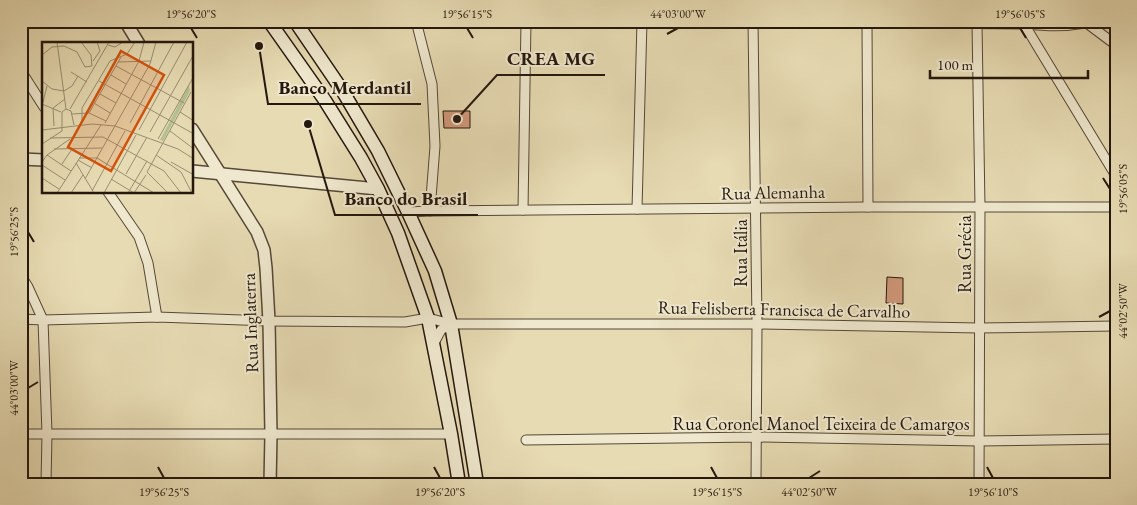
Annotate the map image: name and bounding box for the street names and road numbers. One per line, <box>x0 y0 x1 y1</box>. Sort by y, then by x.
street label: Rua Alemanha <box>721 180 826 204</box>
street label: Rua Grécia <box>953 214 976 293</box>
street label: Rua Itália <box>729 218 752 287</box>
street label: Rua Inglaterra <box>237 272 263 373</box>
street label: Rua Felisberta Francisca de Carvalho <box>658 295 910 323</box>
street label: Rua Coronel Manoel Teixeira de Camargos <box>672 412 970 435</box>

